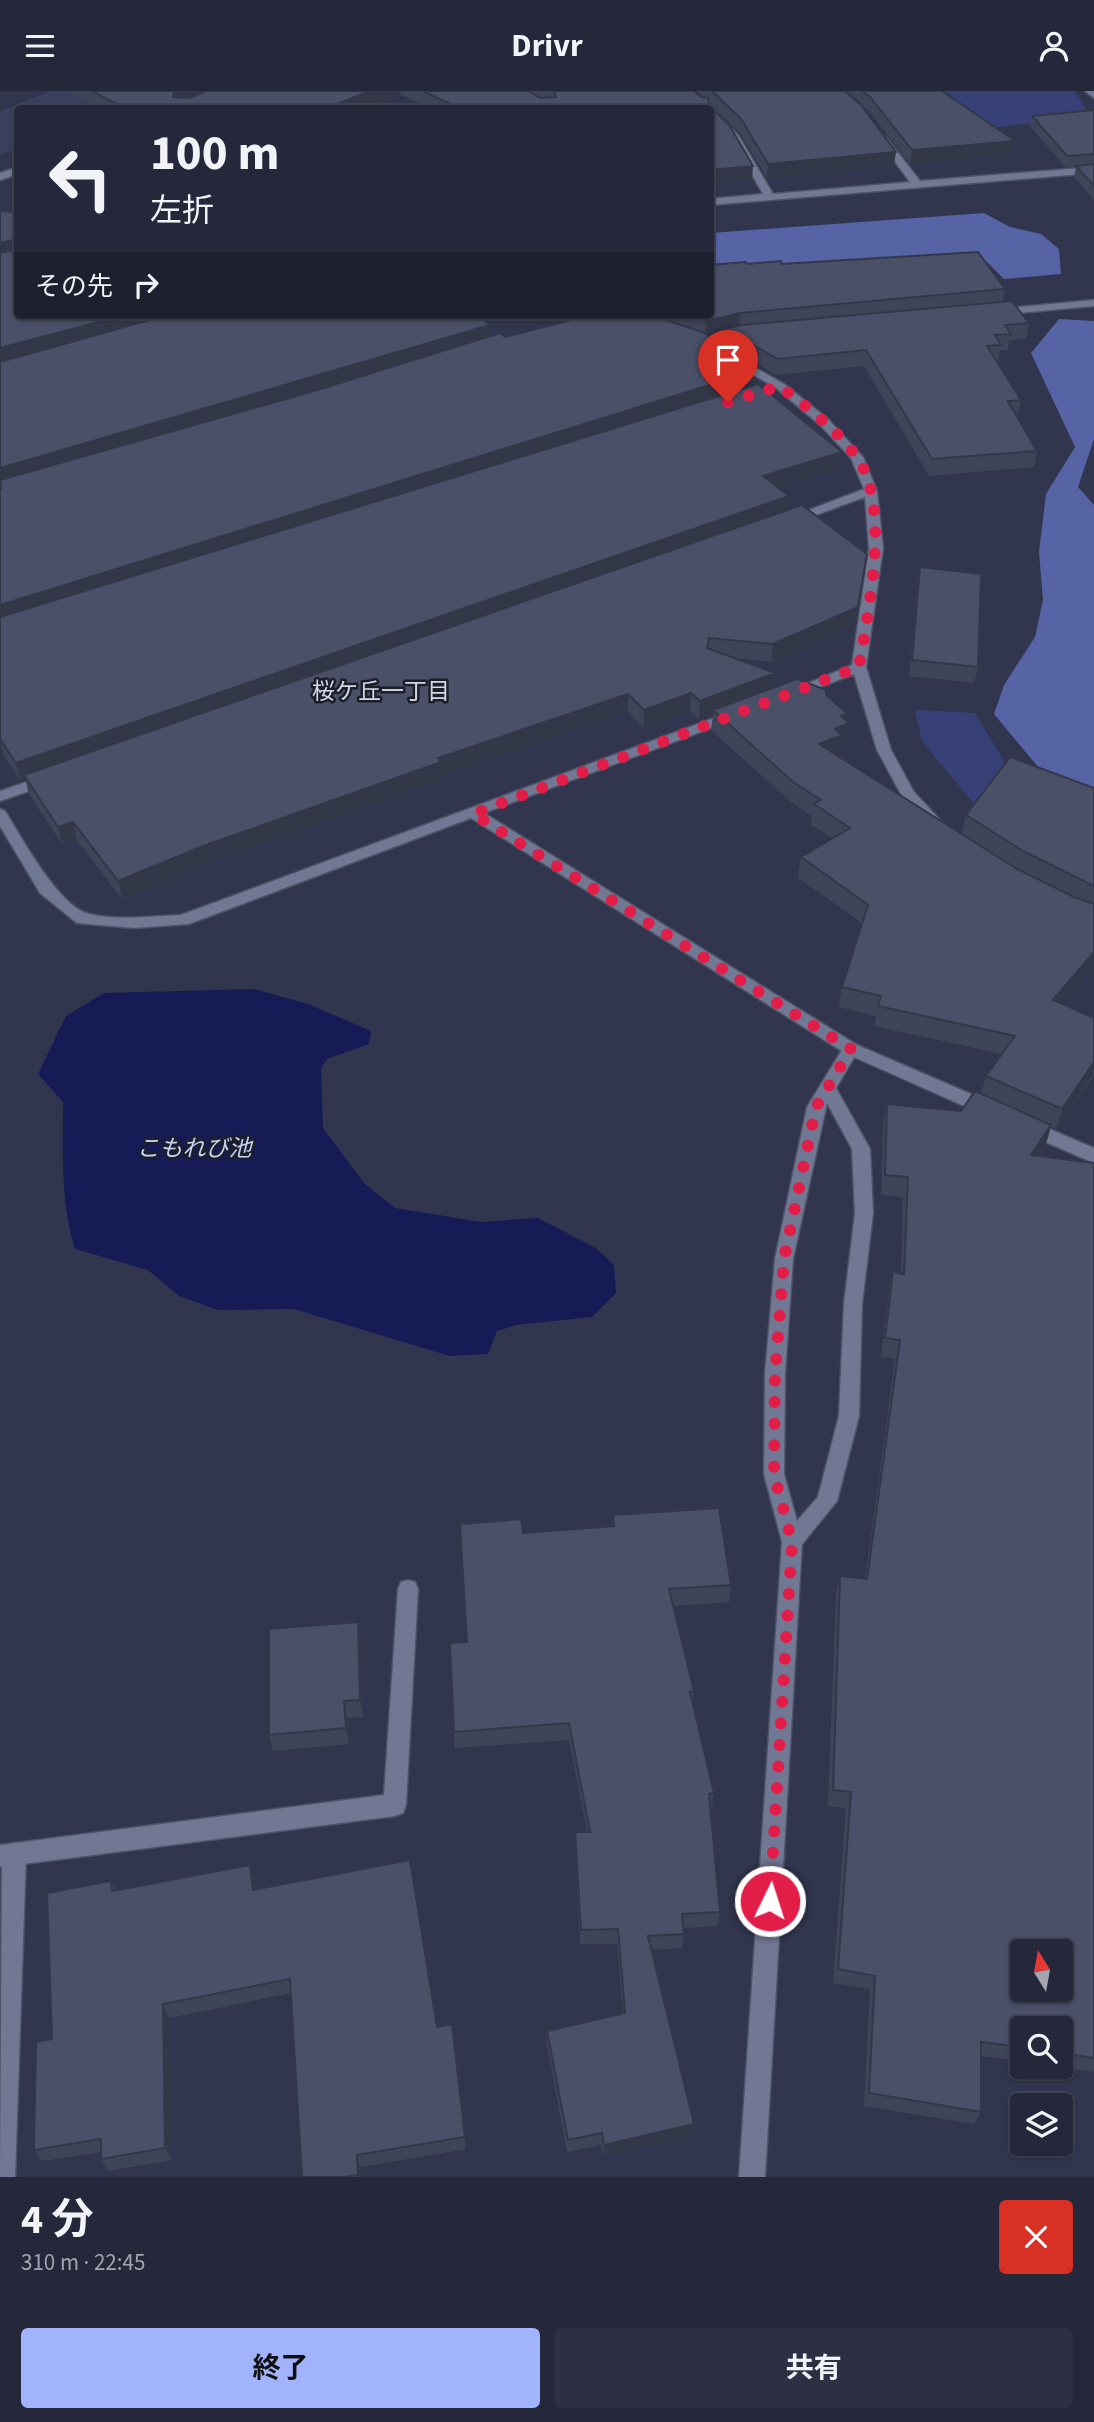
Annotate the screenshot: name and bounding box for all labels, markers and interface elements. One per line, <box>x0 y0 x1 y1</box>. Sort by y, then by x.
text: Drivr <box>511 23 583 69</box>
icon: menu <box>21 27 59 65</box>
icon: person <box>1035 27 1073 65</box>
text: 100 m <box>150 119 279 189</box>
icon: left <box>35 133 126 224</box>
text: 左折 <box>150 188 214 234</box>
icon: right <box>127 266 165 304</box>
text: その先 <box>35 268 113 305</box>
pin <box>698 330 758 402</box>
icon: arrive <box>709 341 747 379</box>
district label: 桜ケ丘一丁目 <box>312 675 450 708</box>
water label: こもれび池 <box>137 1132 254 1165</box>
position arrow <box>733 1864 807 1938</box>
north arrow <box>1010 1939 1073 2002</box>
map controls <box>1010 1939 1073 2156</box>
button: search <box>1010 2016 1073 2079</box>
button: layers <box>1010 2093 1073 2156</box>
text: 4 分 <box>21 2190 94 2250</box>
button: close <box>999 2200 1073 2274</box>
text: 310 m · 22:45 <box>21 2246 145 2279</box>
button: 終了 <box>21 2328 540 2408</box>
button: 共有 <box>554 2328 1073 2408</box>

